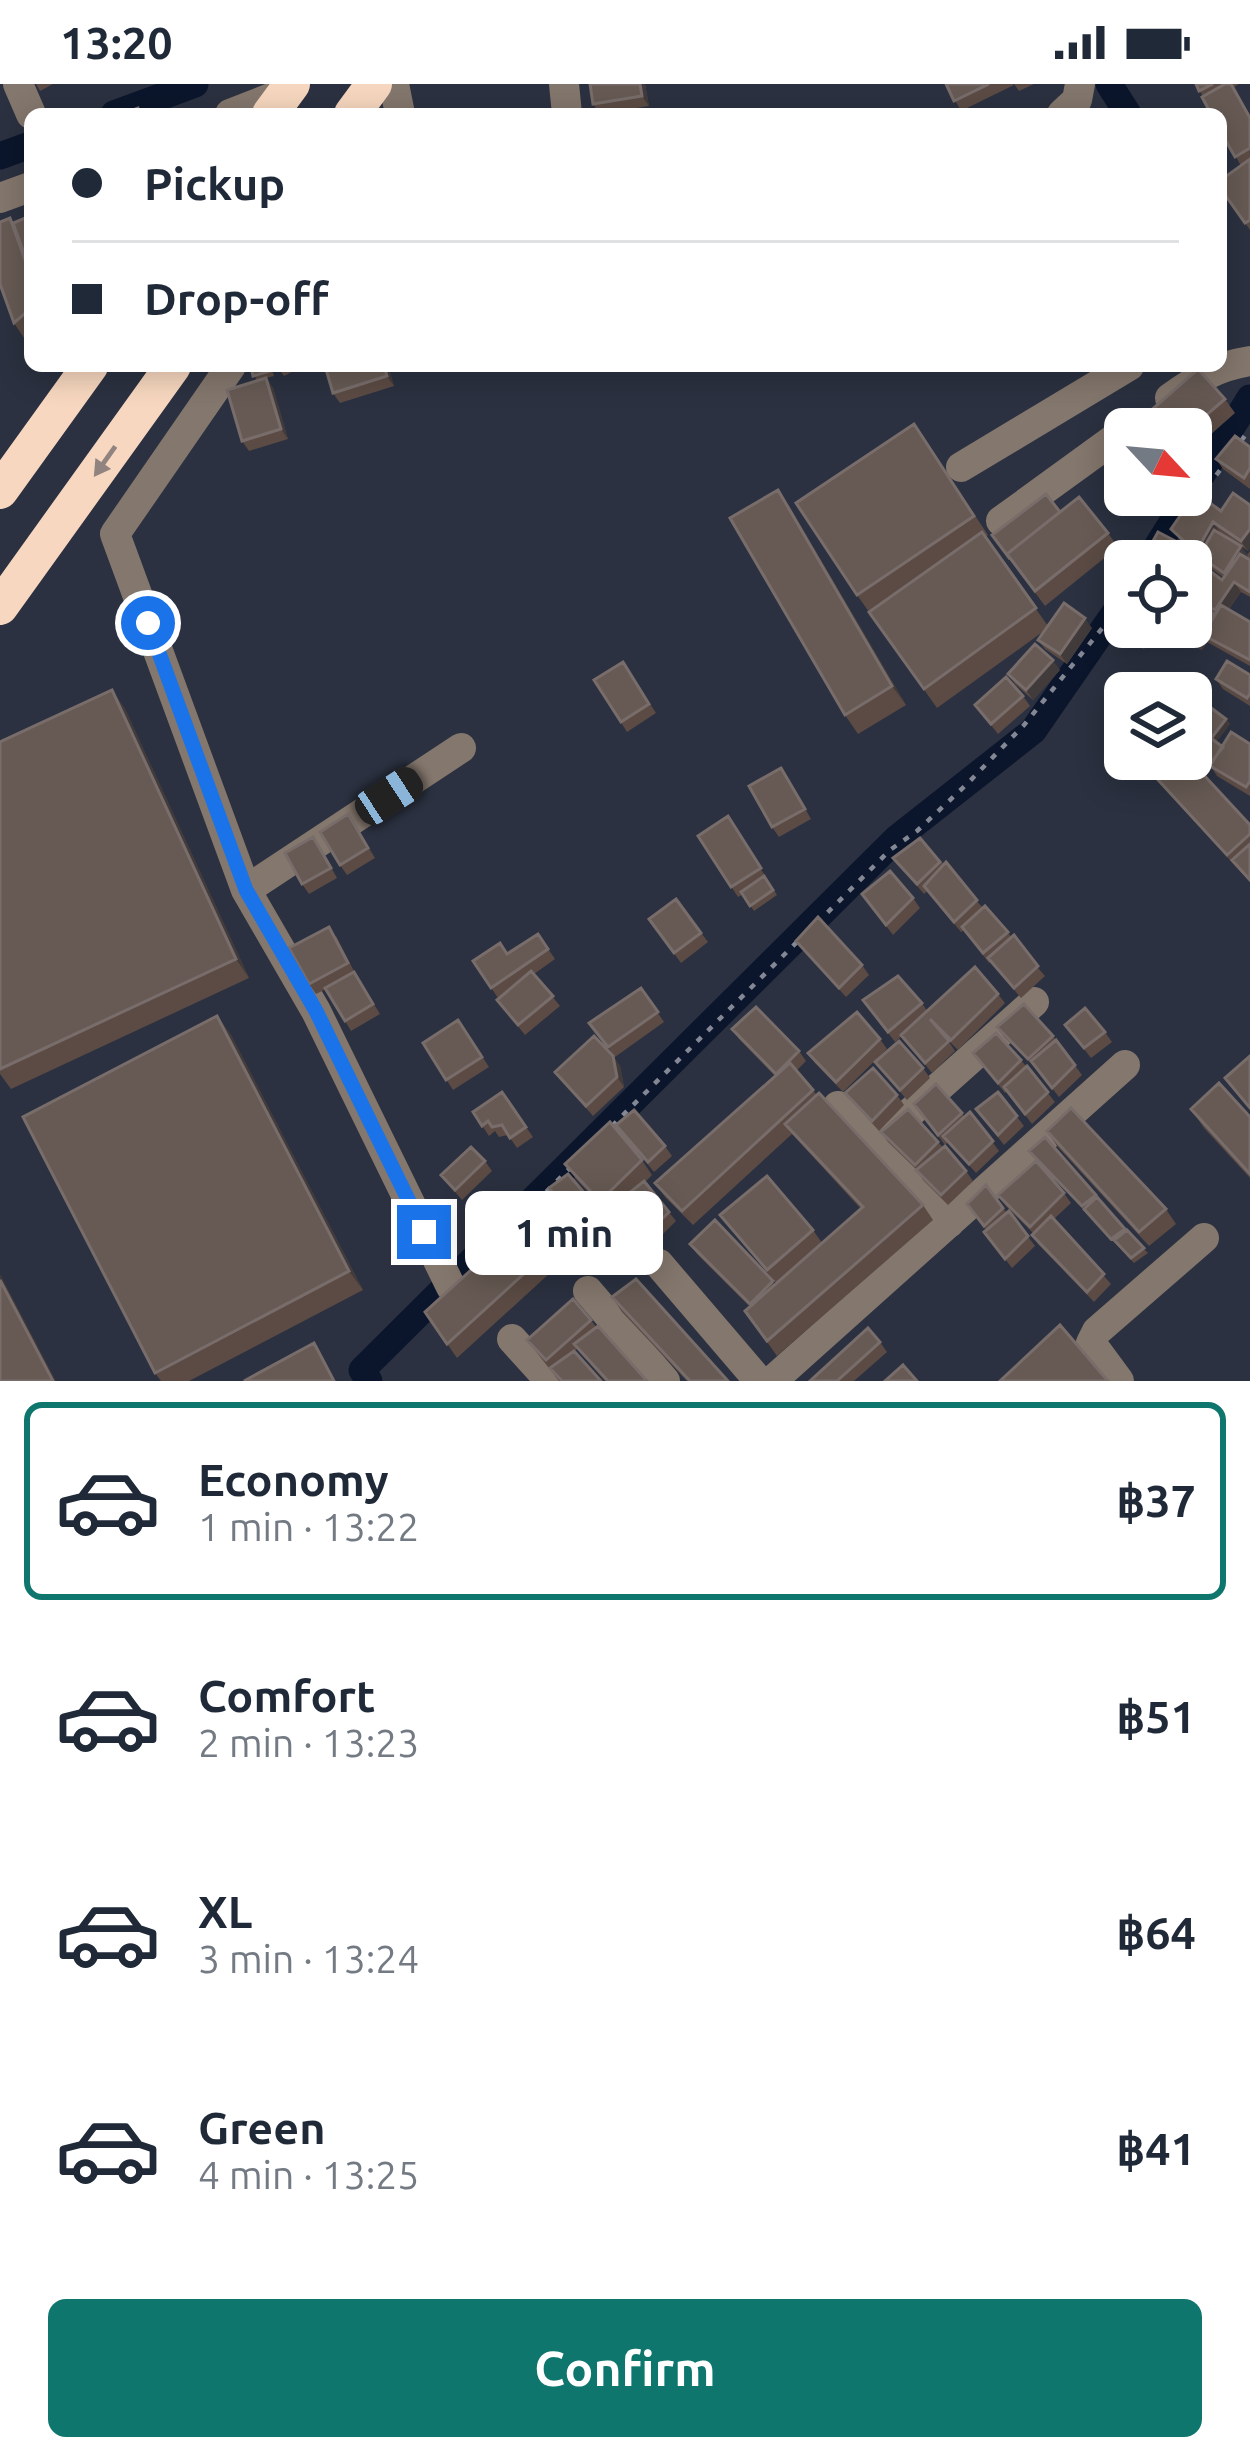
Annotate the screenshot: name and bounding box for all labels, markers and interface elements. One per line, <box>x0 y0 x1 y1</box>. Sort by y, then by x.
text: 13:20 <box>60 17 173 68</box>
text: Pickup <box>144 158 285 209</box>
text: Drop-off <box>144 273 329 324</box>
north arrow <box>1104 408 1212 516</box>
map controls <box>1104 408 1212 780</box>
one-way arrow <box>94 445 117 477</box>
button: locate <box>1104 540 1212 648</box>
route start <box>121 596 175 650</box>
button: layers <box>1104 672 1212 780</box>
car <box>349 761 429 831</box>
callout: 1 min <box>466 1190 664 1274</box>
route end <box>397 1205 451 1259</box>
text: 1 min <box>515 1211 613 1254</box>
icon: car <box>54 1447 162 1555</box>
text: Economy <box>198 1454 389 1505</box>
text: ฿37 <box>1117 1475 1196 1526</box>
text: 1 min · 13:22 <box>198 1505 419 1548</box>
icon: car <box>54 1663 162 1771</box>
text: Comfort <box>198 1670 375 1721</box>
text: ฿51 <box>1117 1691 1196 1742</box>
text: 2 min · 13:23 <box>198 1721 419 1764</box>
icon: car <box>54 1879 162 1987</box>
text: XL <box>198 1886 252 1937</box>
text: ฿64 <box>1117 1907 1196 1958</box>
text: 3 min · 13:24 <box>198 1937 419 1980</box>
icon: car <box>54 2095 162 2203</box>
text: Green <box>198 2102 325 2153</box>
text: ฿41 <box>1117 2123 1196 2174</box>
text: 4 min · 13:25 <box>198 2153 419 2196</box>
button: Confirm <box>48 2299 1202 2437</box>

